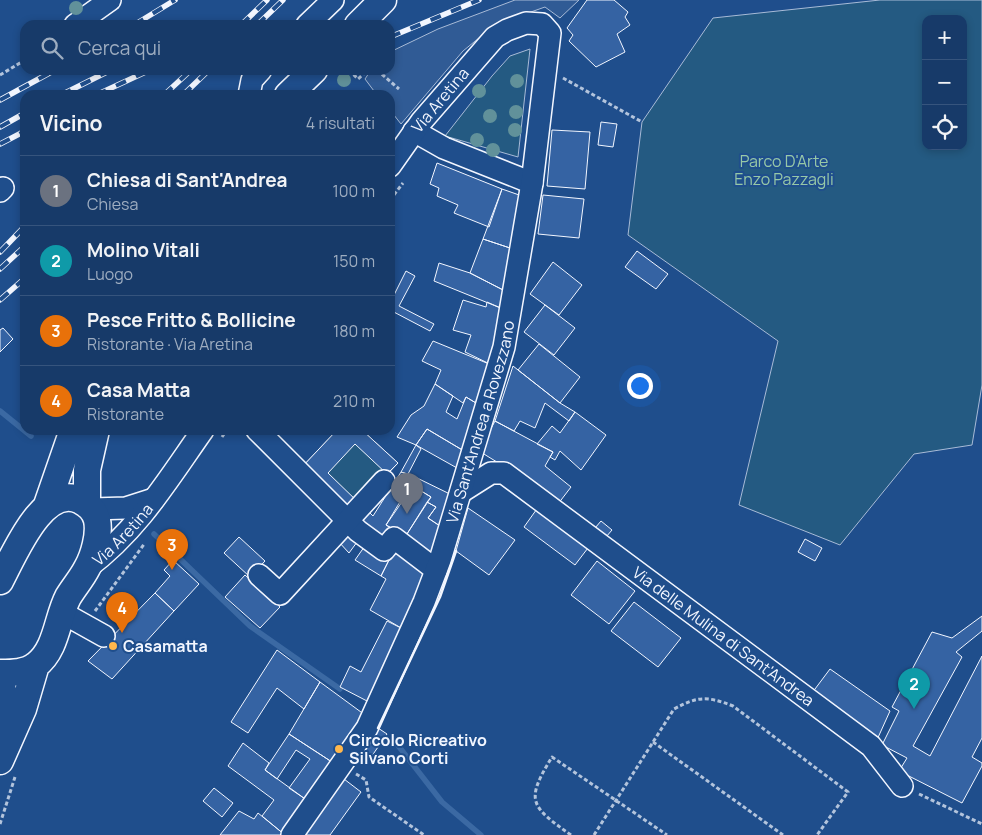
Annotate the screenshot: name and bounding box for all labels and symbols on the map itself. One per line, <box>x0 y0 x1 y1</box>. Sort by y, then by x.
street label: Via Aretina <box>406 63 474 137</box>
park label: Parco D'Arte Enzo Pazzagli <box>734 150 834 190</box>
street label: Via Sant'Andrea a Rovezzano <box>441 319 519 526</box>
your location <box>627 373 653 399</box>
pin: 1 <box>391 473 423 514</box>
street label: Via Aretina <box>88 499 158 571</box>
pin: 3 <box>156 529 188 570</box>
street label: Via delle Mulina di Sant'Andrea <box>628 561 819 711</box>
pin: 4 <box>106 592 138 633</box>
place label: Casamatta <box>123 635 208 657</box>
marker: Casamatta <box>107 640 119 652</box>
pin: 2 <box>898 668 930 709</box>
place label: Circolo Ricreativo Silvano Corti <box>349 729 487 769</box>
marker: Circolo Ricreativo Silvano Corti <box>333 743 345 755</box>

